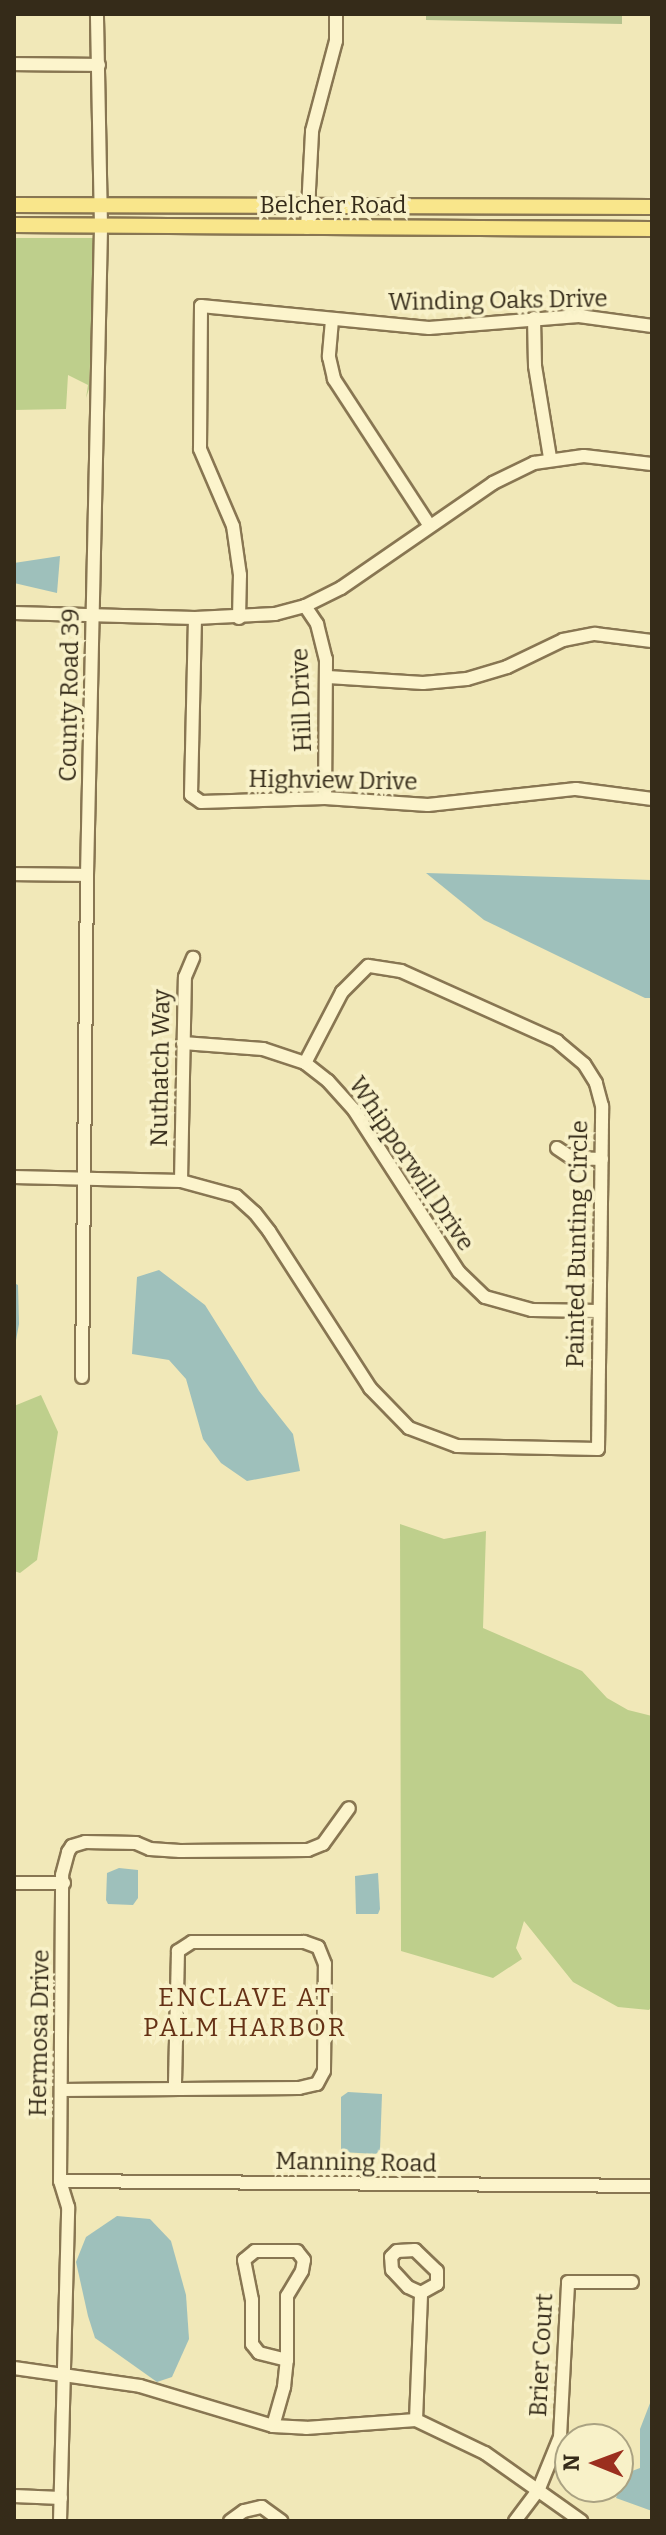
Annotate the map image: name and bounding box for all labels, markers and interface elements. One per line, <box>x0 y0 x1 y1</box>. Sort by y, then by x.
street label: Belcher Road <box>260 192 406 220</box>
street label: Winding Oaks Drive <box>388 285 608 317</box>
street label: County Road 39 <box>54 608 86 782</box>
street label: Hill Drive <box>286 648 318 752</box>
street label: Highview Drive <box>248 765 418 797</box>
street label: Nuthatch Way <box>145 989 177 1147</box>
street label: Whipporwill Drive <box>342 1072 480 1256</box>
street label: Painted Bunting Circle <box>561 1120 595 1368</box>
street label: Hermosa Drive <box>24 1949 56 2117</box>
district label: ENCLAVE AT PALM HARBOR <box>143 1982 347 2044</box>
street label: Manning Road <box>275 2147 437 2179</box>
street label: Brier Court <box>524 2292 560 2418</box>
north arrow <box>554 2423 634 2503</box>
text: N <box>558 2454 585 2471</box>

